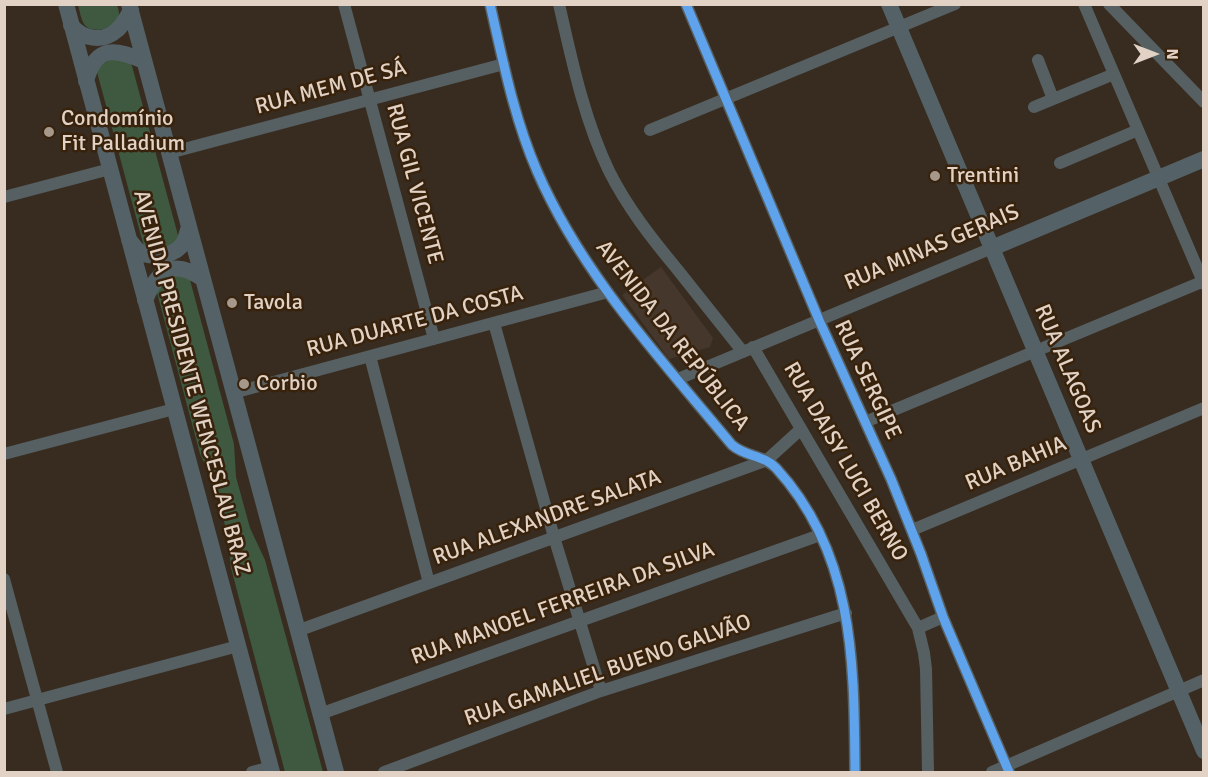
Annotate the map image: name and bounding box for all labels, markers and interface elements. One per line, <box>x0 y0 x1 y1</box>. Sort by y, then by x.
north arrow <box>1124 24 1184 84</box>
text: N <box>1162 48 1182 60</box>
street label: RUA MEM DE SÁ <box>252 55 410 121</box>
street label: RUA GIL VICENTE <box>380 101 448 267</box>
place label: Condomínio Fit Palladium <box>61 106 185 158</box>
marker: Condomínio Fit Palladium <box>42 125 56 139</box>
place label: Trentini <box>947 163 1019 189</box>
marker: Trentini <box>928 169 942 183</box>
street label: AVENIDA PRESIDENTE WENCESLAU BRAZ <box>127 187 255 579</box>
street label: RUA MINAS GERAIS <box>841 199 1023 297</box>
street label: AVENIDA DA REPÚBLICA <box>590 236 754 436</box>
street label: RUA DUARTE DA COSTA <box>304 280 526 364</box>
place label: Tavola <box>244 290 303 316</box>
marker: Tavola <box>225 296 239 310</box>
street label: RUA ALAGOAS <box>1028 301 1106 437</box>
street label: RUA SERGIPE <box>828 316 906 444</box>
street label: RUA DAISY LUCI BERNO <box>777 358 913 566</box>
place label: Corbio <box>256 371 318 397</box>
marker: Corbio <box>237 377 251 391</box>
street label: RUA BAHIA <box>962 431 1070 497</box>
street label: RUA ALEXANDRE SALATA <box>429 464 665 572</box>
street label: RUA MANOEL FERREIRA DA SILVA <box>408 537 718 671</box>
street label: RUA GAMALIEL BUENO GALVÃO <box>461 609 755 733</box>

